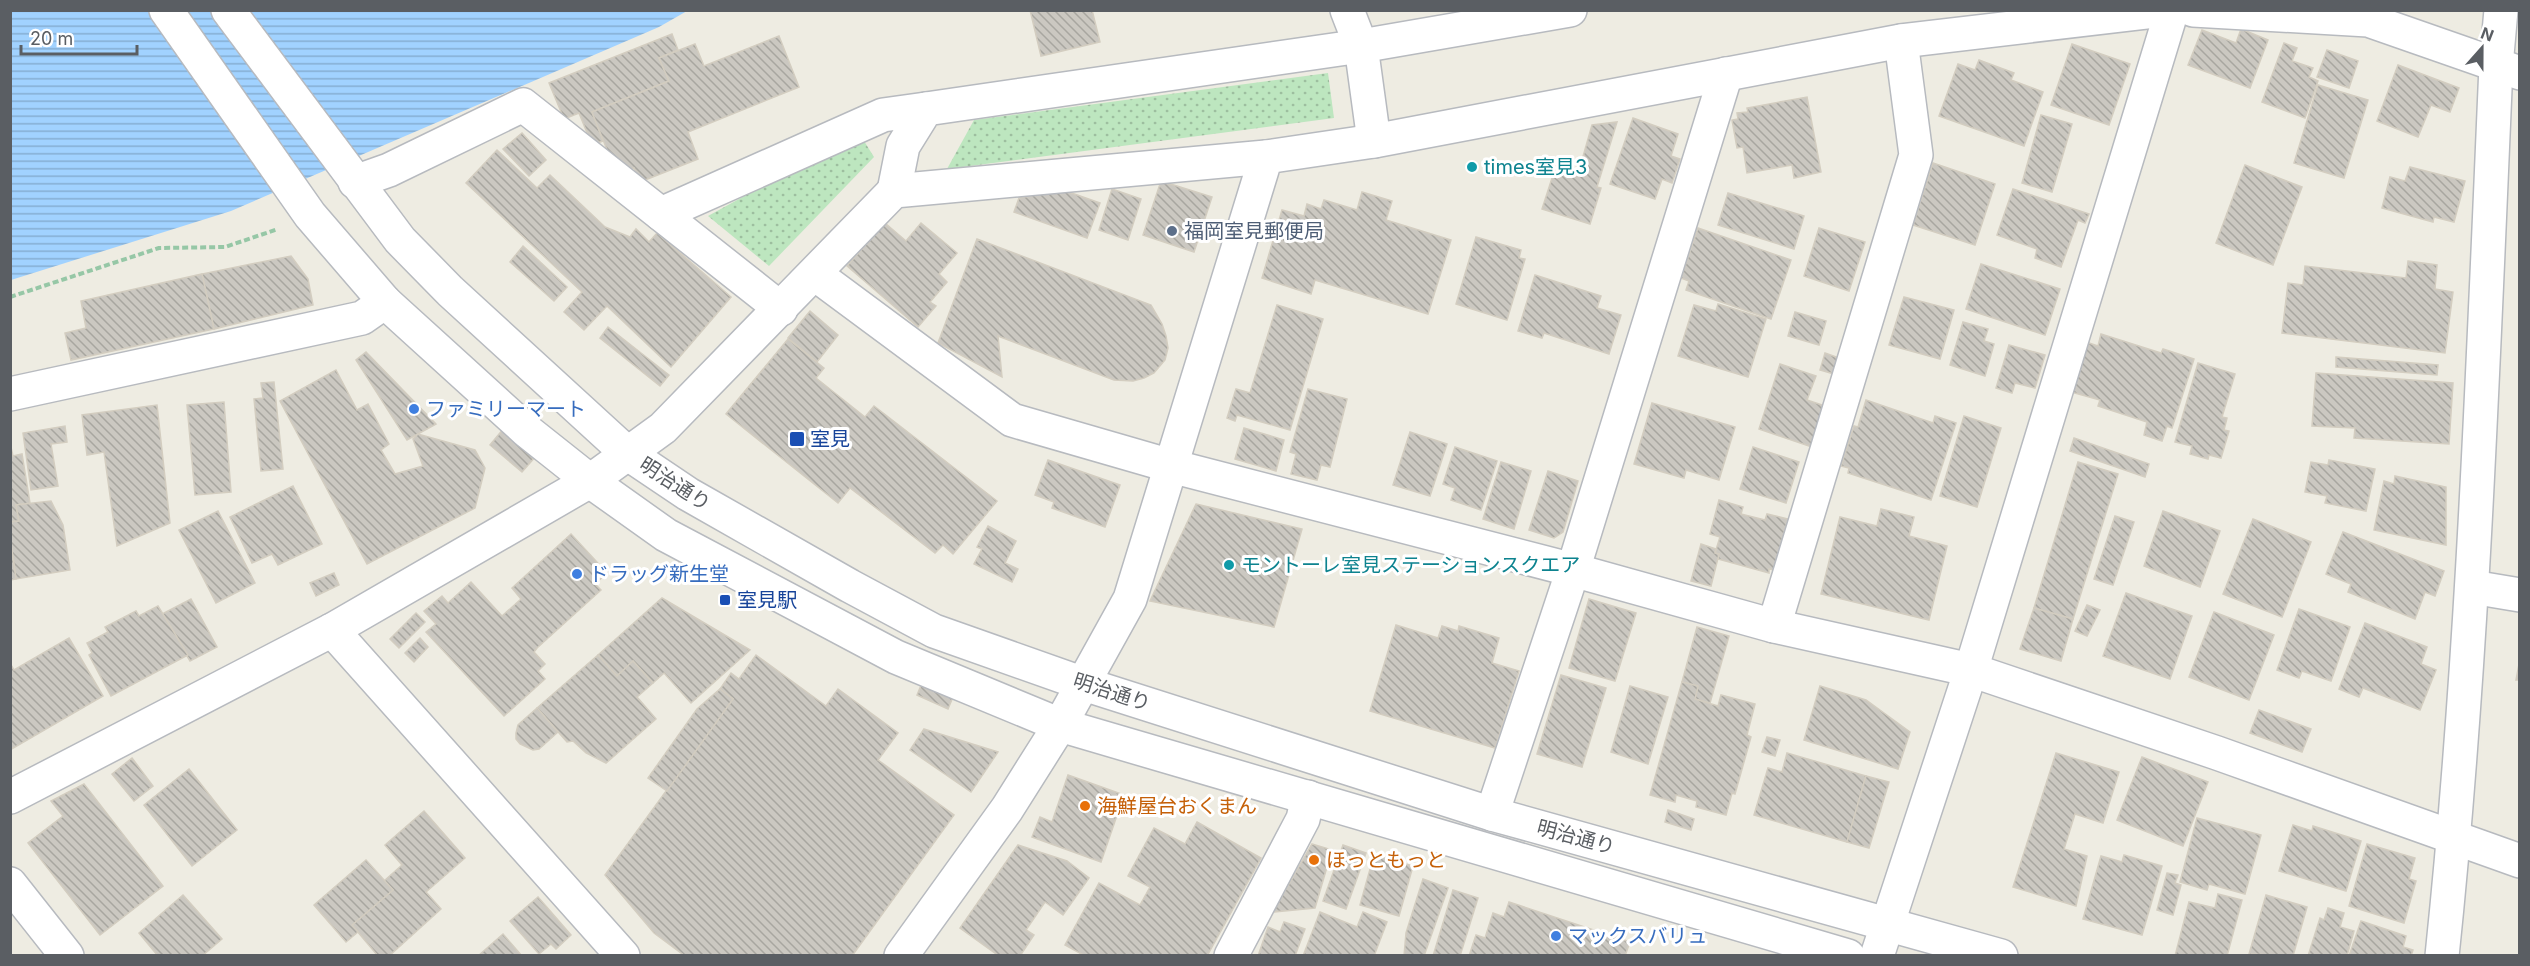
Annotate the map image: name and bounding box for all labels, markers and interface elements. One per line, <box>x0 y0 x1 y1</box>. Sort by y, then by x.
scale bar <box>21 18 136 56</box>
north arrow <box>2452 18 2512 78</box>
text: N <box>2478 22 2497 46</box>
text: 20 m <box>30 28 73 49</box>
place label: times室見3 <box>1484 155 1587 179</box>
marker: times室見3 <box>1465 160 1479 174</box>
place label: 福岡室見郵便局 <box>1184 219 1324 243</box>
marker: 福岡室見郵便局 <box>1165 224 1179 238</box>
place label: ファミリーマート <box>426 397 586 421</box>
marker: ファミリーマート <box>407 402 421 416</box>
place label: 室見 <box>810 427 850 451</box>
marker: 室見 <box>788 430 806 448</box>
street label: 明治通り <box>635 452 715 516</box>
place label: モントーレ室見ステーションスクエア <box>1241 553 1580 577</box>
marker: モントーレ室見ステーションスクエア <box>1222 558 1236 572</box>
place label: ドラッグ新生堂 <box>589 562 729 586</box>
marker: ドラッグ新生堂 <box>570 567 584 581</box>
place label: 室見駅 <box>737 588 797 612</box>
marker: 室見駅 <box>718 593 732 607</box>
street label: 明治通り <box>1070 668 1154 716</box>
place label: 海鮮屋台おくまん <box>1097 794 1257 818</box>
marker: 海鮮屋台おくまん <box>1078 799 1092 813</box>
street label: 明治通り <box>1534 815 1618 859</box>
place label: ほっともっと <box>1326 848 1446 872</box>
marker: ほっともっと <box>1307 853 1321 867</box>
place label: マックスバリュ <box>1568 924 1707 948</box>
marker: マックスバリュ <box>1549 929 1563 943</box>

